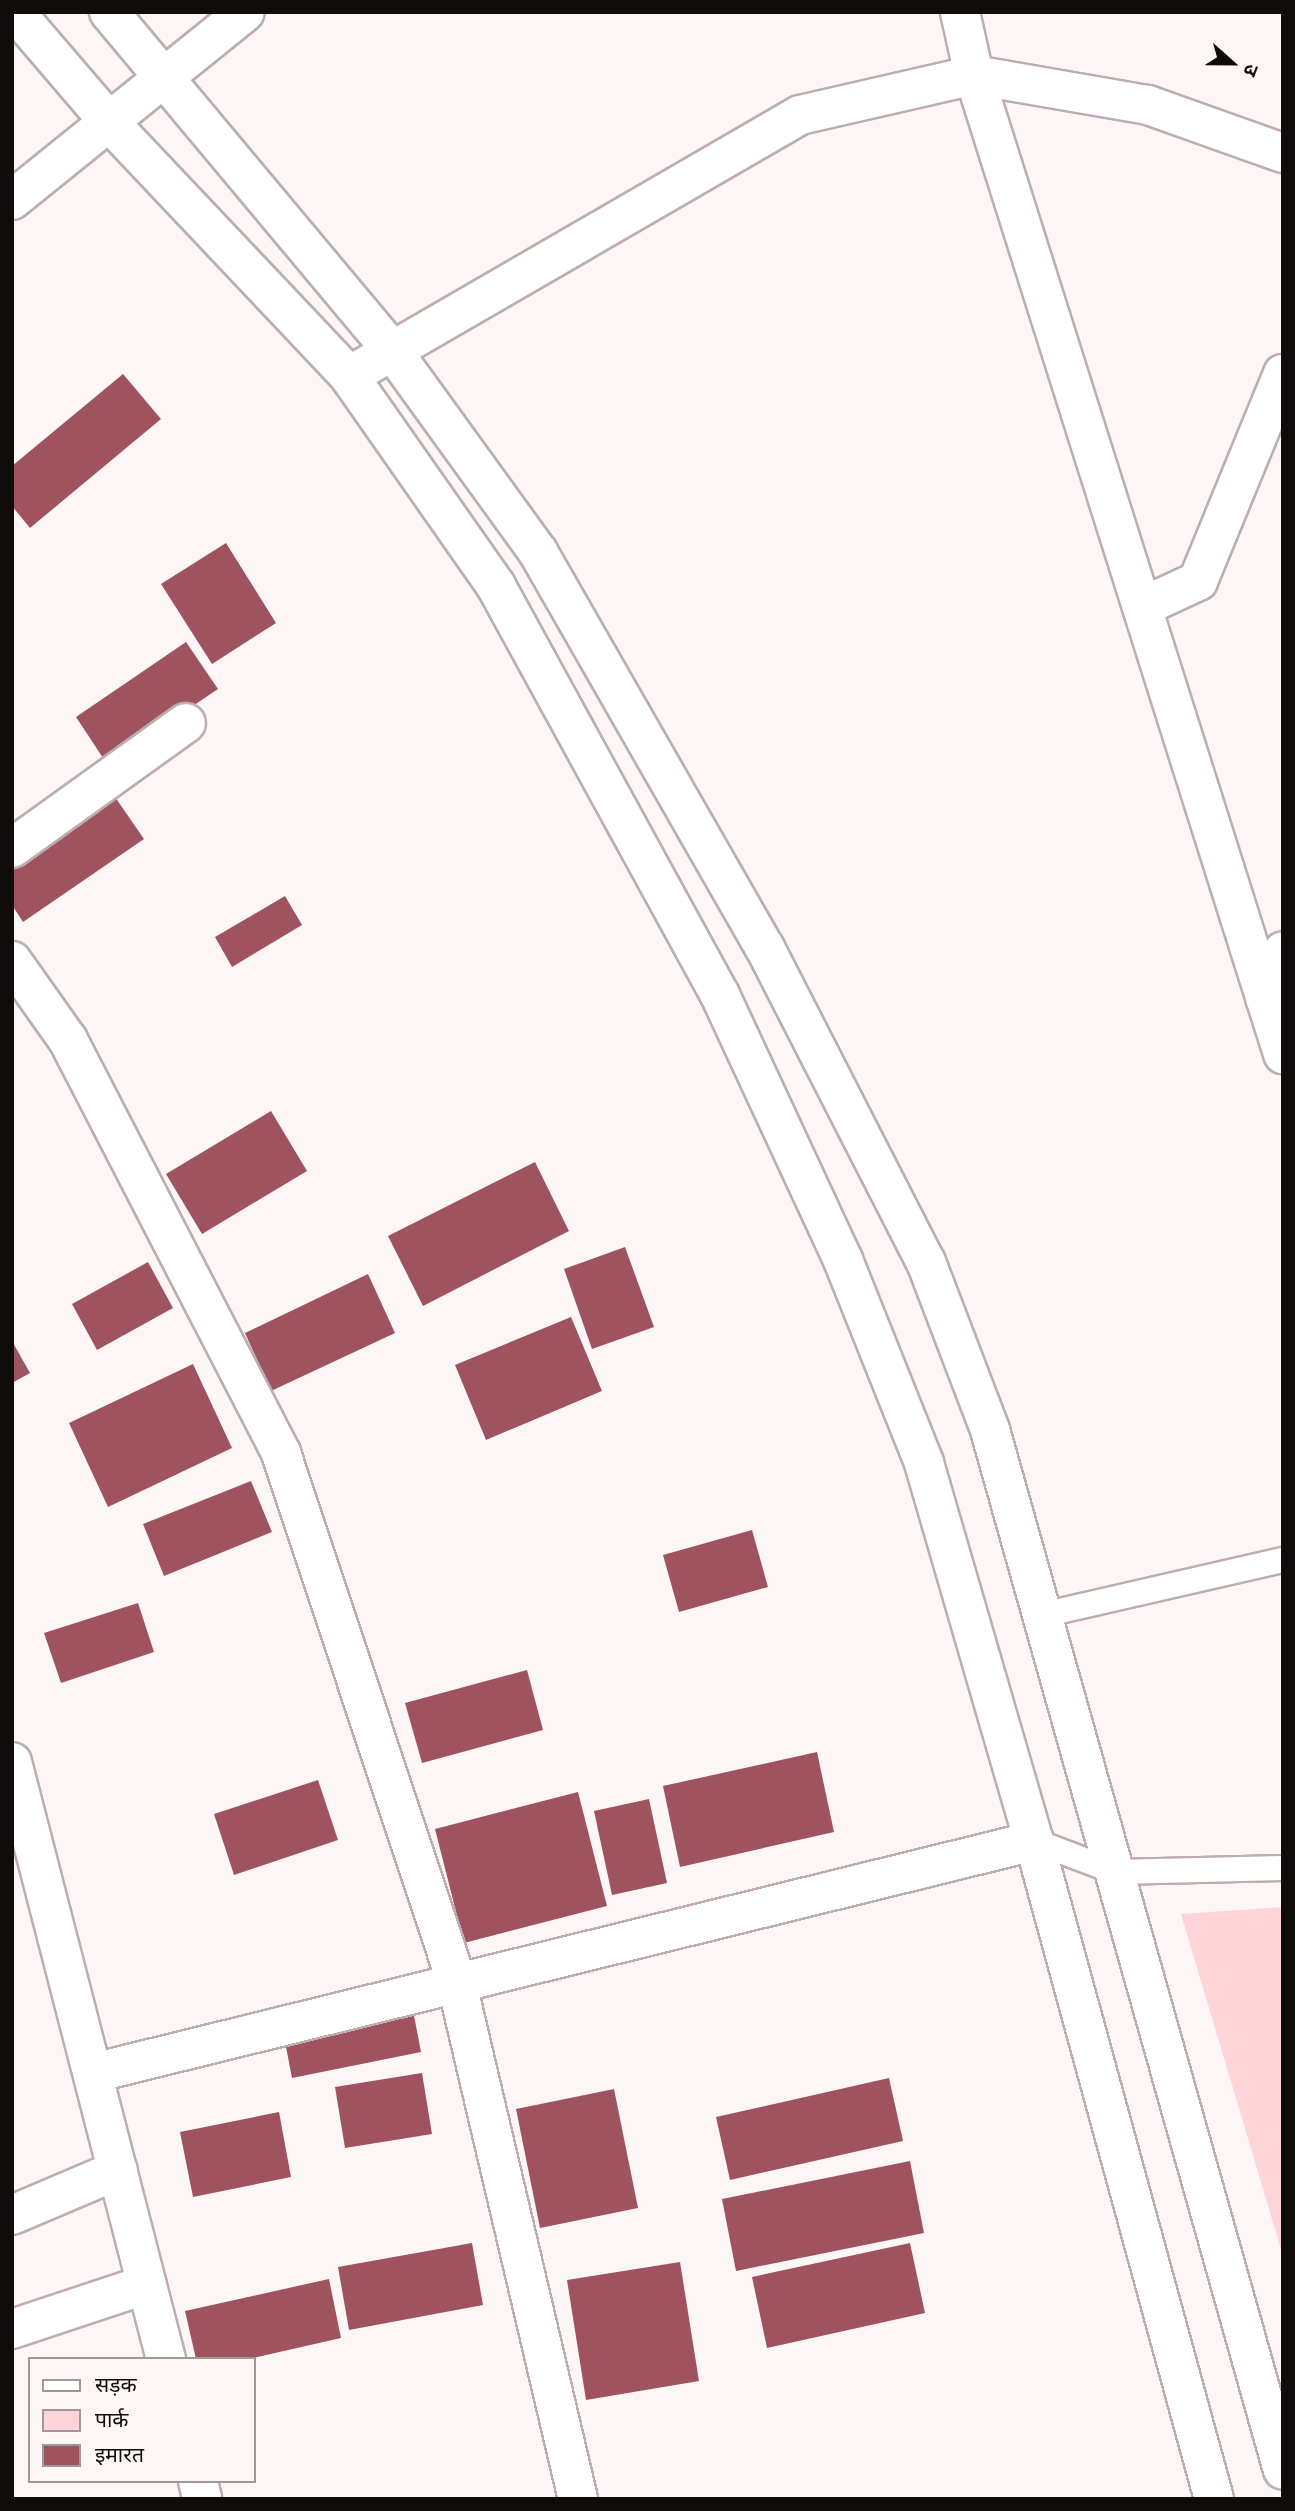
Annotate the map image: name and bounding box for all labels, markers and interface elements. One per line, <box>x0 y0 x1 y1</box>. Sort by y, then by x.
north arrow <box>1197 28 1267 98</box>
text: उ <box>1239 61 1265 80</box>
legend <box>28 2357 256 2483</box>
text: सड़क <box>95 2371 137 2396</box>
text: पार्क <box>95 2406 129 2431</box>
text: इमारत <box>95 2441 144 2466</box>

